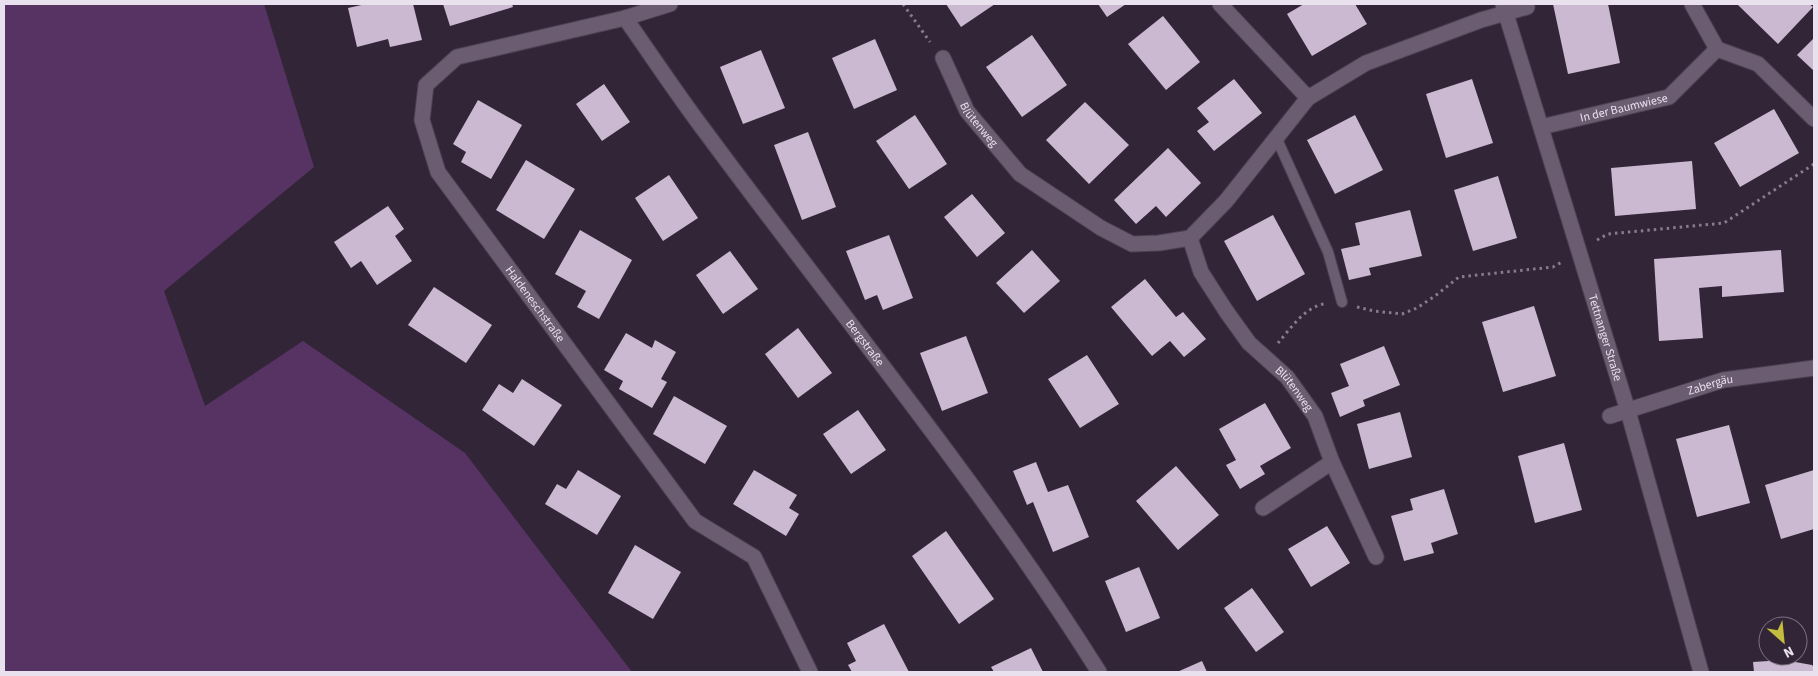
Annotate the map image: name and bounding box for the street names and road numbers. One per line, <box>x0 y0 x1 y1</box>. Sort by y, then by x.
street label: In der Baumwiese <box>1578 90 1669 127</box>
street label: Blütenweg <box>955 100 1002 151</box>
street label: Haldeneschstraße <box>501 263 569 346</box>
street label: Tettnanger Straße <box>1584 292 1626 383</box>
street label: Bergstraße <box>841 316 888 370</box>
street label: Blütenweg <box>1271 362 1317 415</box>
street label: Zabergäu <box>1685 371 1734 400</box>

